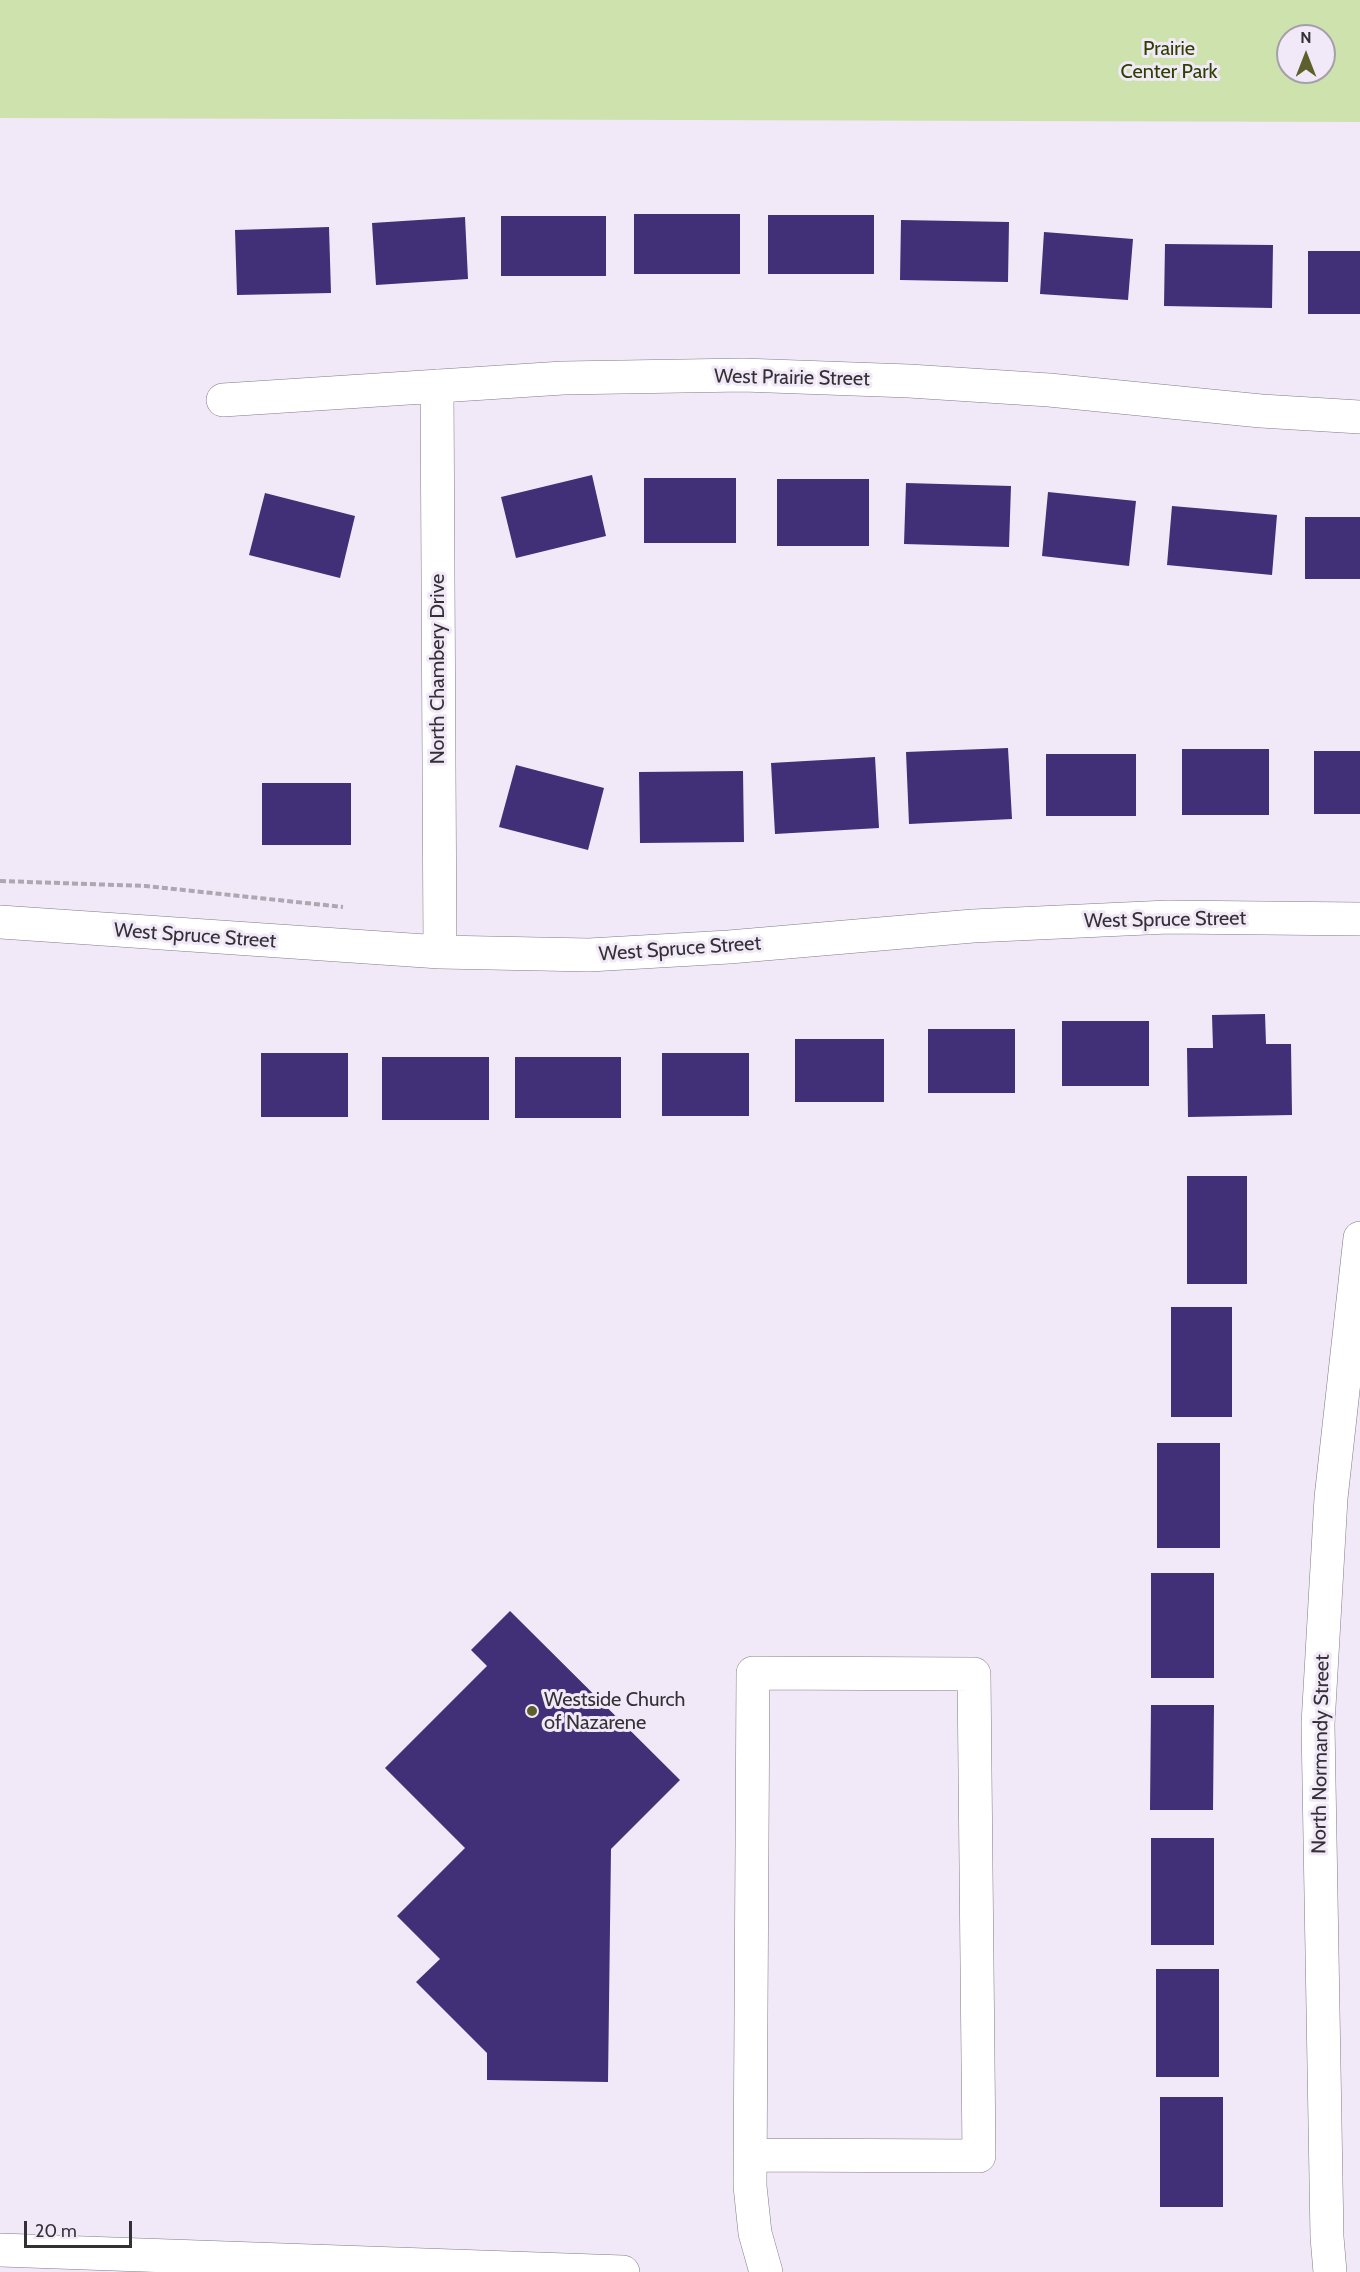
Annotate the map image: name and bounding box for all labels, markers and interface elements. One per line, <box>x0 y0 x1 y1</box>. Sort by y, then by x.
north arrow <box>1276 24 1336 84</box>
text: N <box>1300 28 1312 47</box>
park label: Prairie Center Park <box>1120 37 1218 84</box>
street label: West Prairie Street <box>714 365 870 391</box>
street label: North Chambery Drive <box>426 574 450 764</box>
street label: West Spruce Street <box>1084 907 1246 933</box>
street label: West Spruce Street <box>113 918 277 954</box>
street label: West Spruce Street <box>598 931 762 967</box>
street label: North Normandy Street <box>1307 1654 1335 1854</box>
place label: Westside Church of Nazarene <box>544 1688 685 1735</box>
marker: Westside Church of Nazarene <box>525 1704 539 1718</box>
scale bar <box>27 2209 135 2247</box>
text: 20 m <box>35 2220 77 2242</box>

